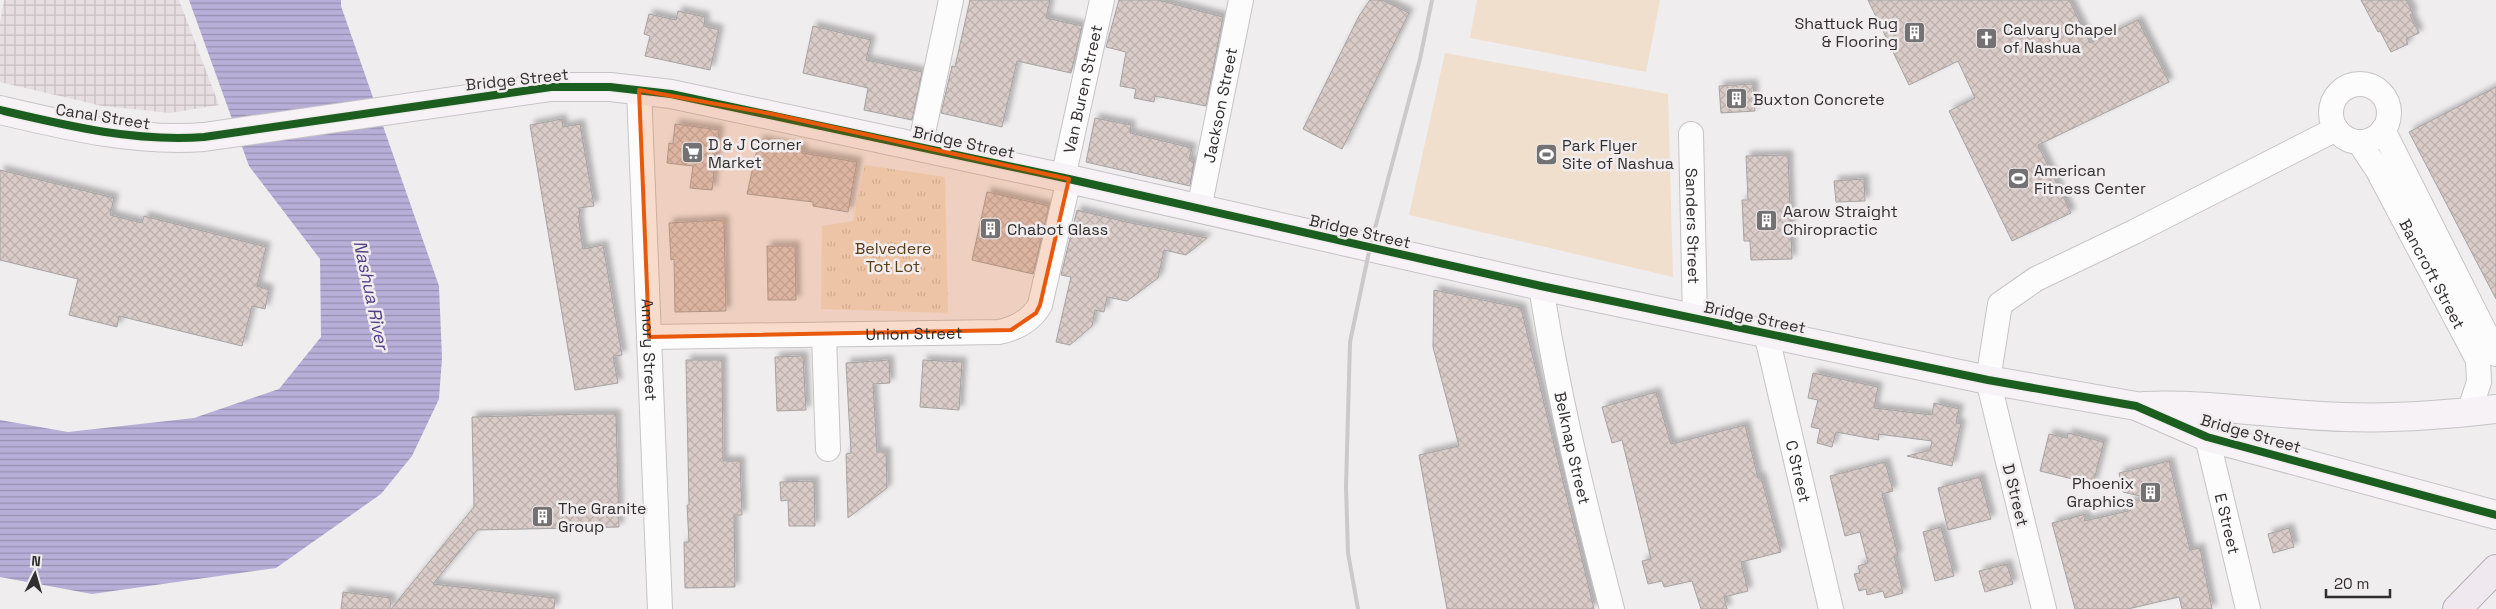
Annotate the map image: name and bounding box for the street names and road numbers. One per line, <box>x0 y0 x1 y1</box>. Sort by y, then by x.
street label: Van Buren Street <box>1059 23 1107 155</box>
street label: Jackson Street <box>1199 46 1242 165</box>
street label: Bridge Street <box>464 64 570 95</box>
street label: Canal Street <box>54 99 152 134</box>
street label: Bridge Street <box>911 121 1017 164</box>
street label: Sanders Street <box>1681 168 1704 284</box>
street label: Bridge Street <box>1307 210 1413 253</box>
street label: Bancroft Street <box>2394 215 2470 333</box>
street label: Bridge Street <box>1702 296 1808 339</box>
street label: Amory Street <box>636 298 662 402</box>
street label: Union Street <box>865 323 963 345</box>
street label: Belknap Street <box>1549 390 1595 507</box>
street label: Bridge Street <box>2198 409 2304 458</box>
street label: C Street <box>1781 438 1816 505</box>
street label: D Street <box>1998 462 2033 529</box>
street label: E Street <box>2210 491 2245 556</box>

